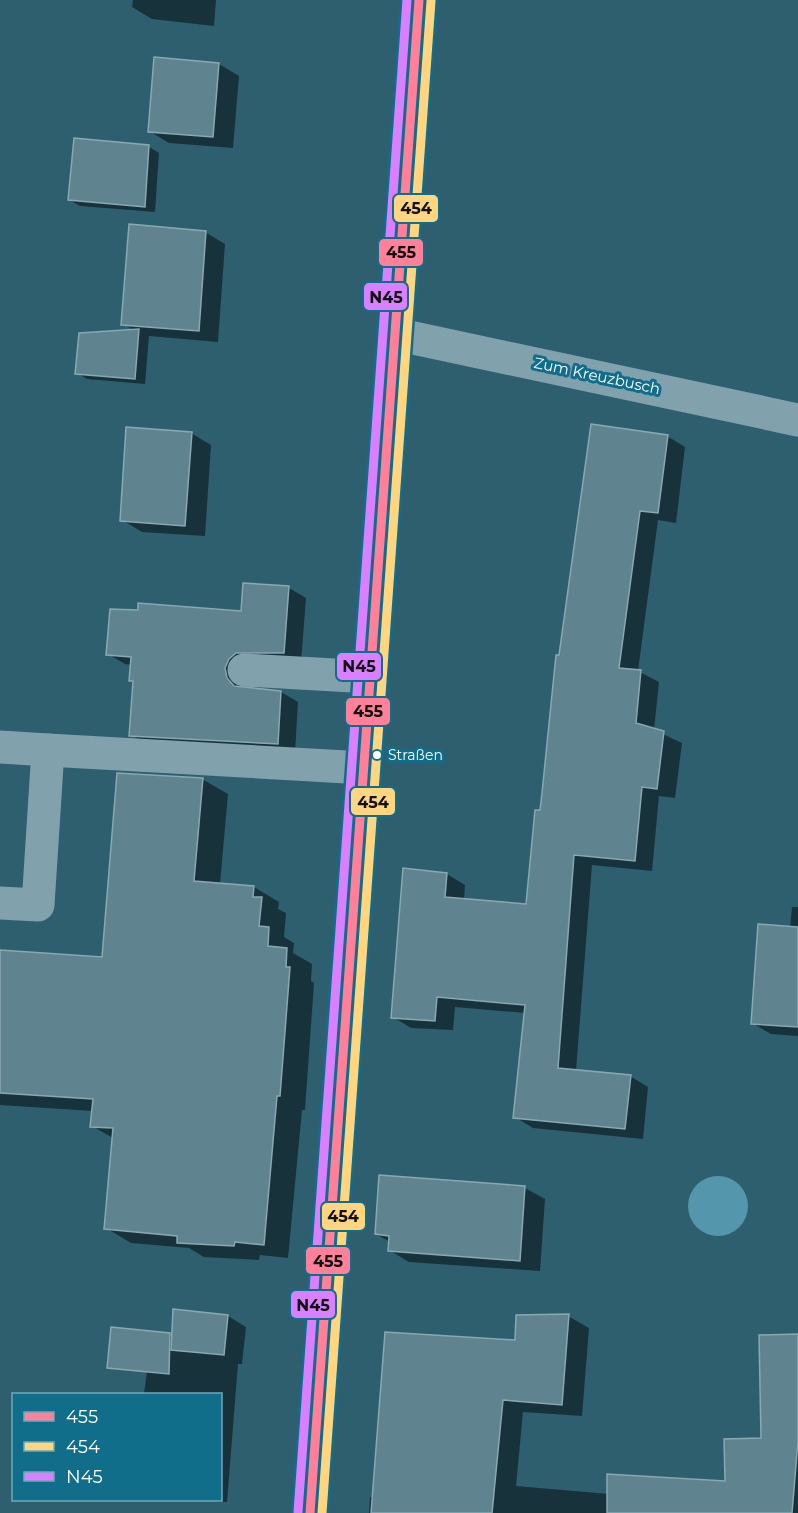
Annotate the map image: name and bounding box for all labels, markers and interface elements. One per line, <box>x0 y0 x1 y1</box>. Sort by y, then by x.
line badge: 454 <box>393 194 439 223</box>
text: 454 <box>400 199 432 218</box>
line badge: 455 <box>378 238 424 267</box>
text: 455 <box>386 243 416 262</box>
line badge: N45 <box>363 282 408 311</box>
text: N45 <box>369 288 403 307</box>
street label: Zum Kreuzbusch <box>532 353 662 398</box>
line badge: N45 <box>336 652 382 681</box>
text: N45 <box>342 657 376 676</box>
line badge: 455 <box>345 697 391 726</box>
text: 455 <box>353 702 383 721</box>
place label: Straßen <box>388 746 443 764</box>
marker: Straßen <box>371 749 383 761</box>
line badge: 454 <box>350 787 396 816</box>
text: 454 <box>357 793 389 812</box>
line badge: 454 <box>321 1202 366 1231</box>
text: 454 <box>327 1207 359 1226</box>
line badge: 455 <box>305 1246 351 1275</box>
text: 455 <box>313 1252 343 1271</box>
line badge: N45 <box>290 1290 336 1319</box>
text: N45 <box>296 1296 330 1315</box>
legend <box>12 1393 222 1501</box>
text: 455 <box>66 1406 98 1428</box>
text: 454 <box>66 1436 100 1458</box>
text: N45 <box>66 1466 103 1488</box>

